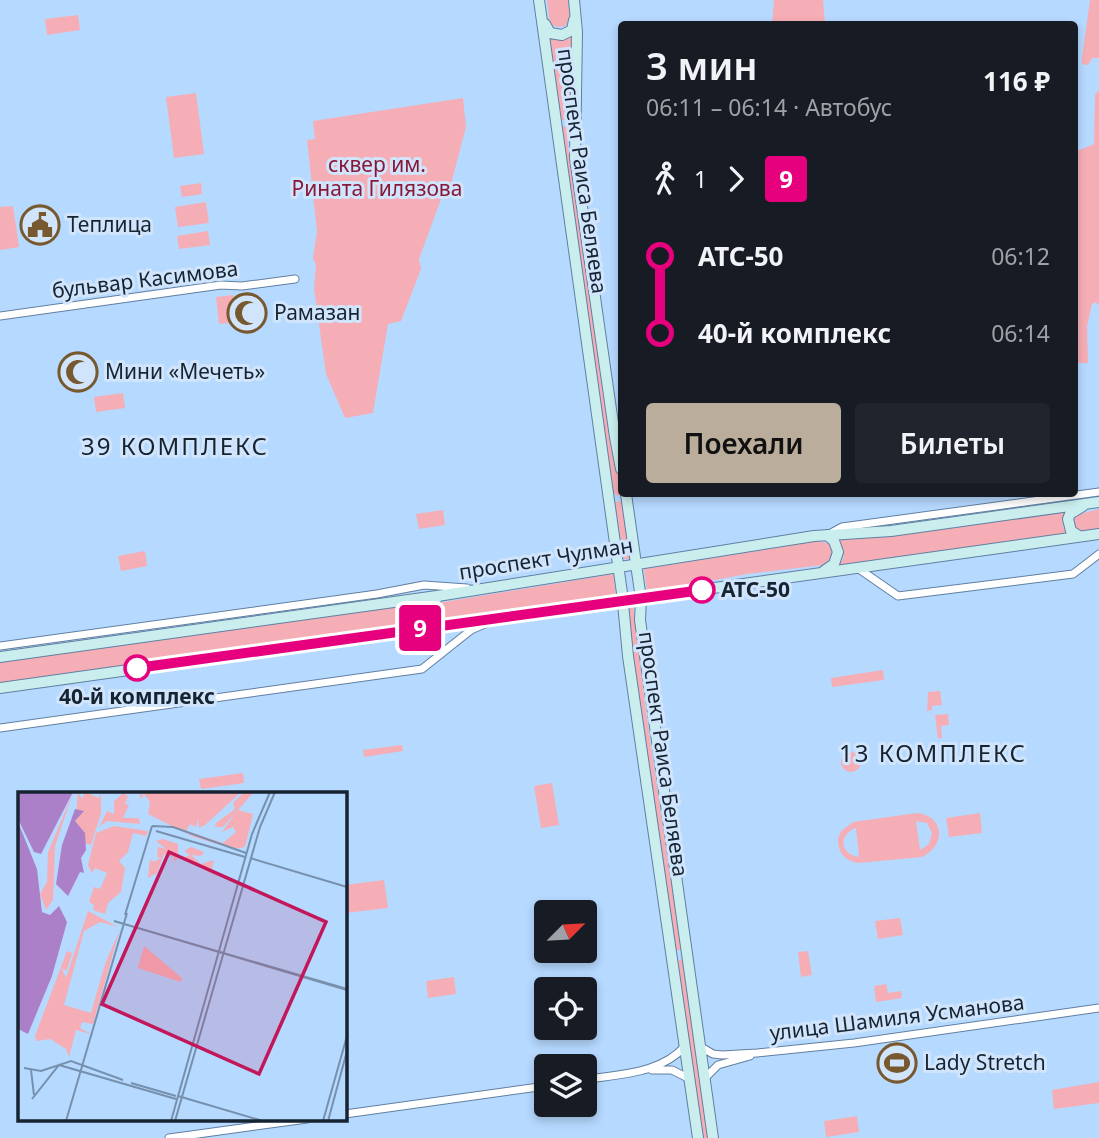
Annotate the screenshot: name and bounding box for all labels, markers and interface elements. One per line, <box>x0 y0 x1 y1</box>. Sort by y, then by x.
text: 3 мин <box>646 39 758 91</box>
street label: проспект Раиса Беляева <box>552 46 614 295</box>
text: 116 ₽ <box>983 63 1050 99</box>
text: 06:11 – 06:14 · Автобус <box>646 91 892 123</box>
park label: сквер им. Рината Гилязова <box>292 150 462 202</box>
icon: walk <box>646 160 684 198</box>
icon: forward <box>717 160 755 198</box>
text: 9 <box>779 162 793 195</box>
text: 1 <box>694 163 707 195</box>
public building icon: Теплица <box>19 204 61 246</box>
place label: Теплица <box>67 210 152 238</box>
text: АТС-50 <box>698 238 784 274</box>
text: 06:12 <box>991 240 1050 272</box>
street label: бульвар Касимова <box>50 254 239 304</box>
mosque icon: Рамазан <box>226 292 268 334</box>
place label: Рамазан <box>274 298 360 326</box>
text: 40-й комплекс <box>698 315 891 351</box>
text: 06:14 <box>991 317 1050 349</box>
mosque icon: Мини «Мечеть» <box>57 351 99 393</box>
place label: Мини «Мечеть» <box>105 357 265 385</box>
button: Поехали <box>646 403 841 483</box>
button: Билеты <box>855 403 1050 483</box>
district label: 39 КОМПЛЕКС <box>81 429 269 462</box>
street label: проспект Чулман <box>457 530 635 586</box>
place label: АТС-50 <box>721 575 790 603</box>
marker: АТС-50 <box>689 577 715 603</box>
line badge: 9 <box>397 605 443 651</box>
text: 9 <box>413 611 427 644</box>
street label: проспект Раиса Беляева <box>633 629 695 878</box>
marker: 40-й комплекс <box>124 655 150 681</box>
place label: 40-й комплекс <box>59 682 215 710</box>
district label: 13 КОМПЛЕКС <box>839 736 1027 769</box>
inset map <box>18 792 346 1120</box>
north arrow <box>534 900 597 962</box>
map controls <box>534 900 597 1117</box>
button: locate <box>534 977 597 1040</box>
street label: улица Шамиля Усманова <box>768 988 1026 1047</box>
sports icon: Lady Stretch <box>876 1042 918 1084</box>
place label: Lady Stretch <box>924 1048 1046 1076</box>
button: layers <box>534 1054 597 1117</box>

